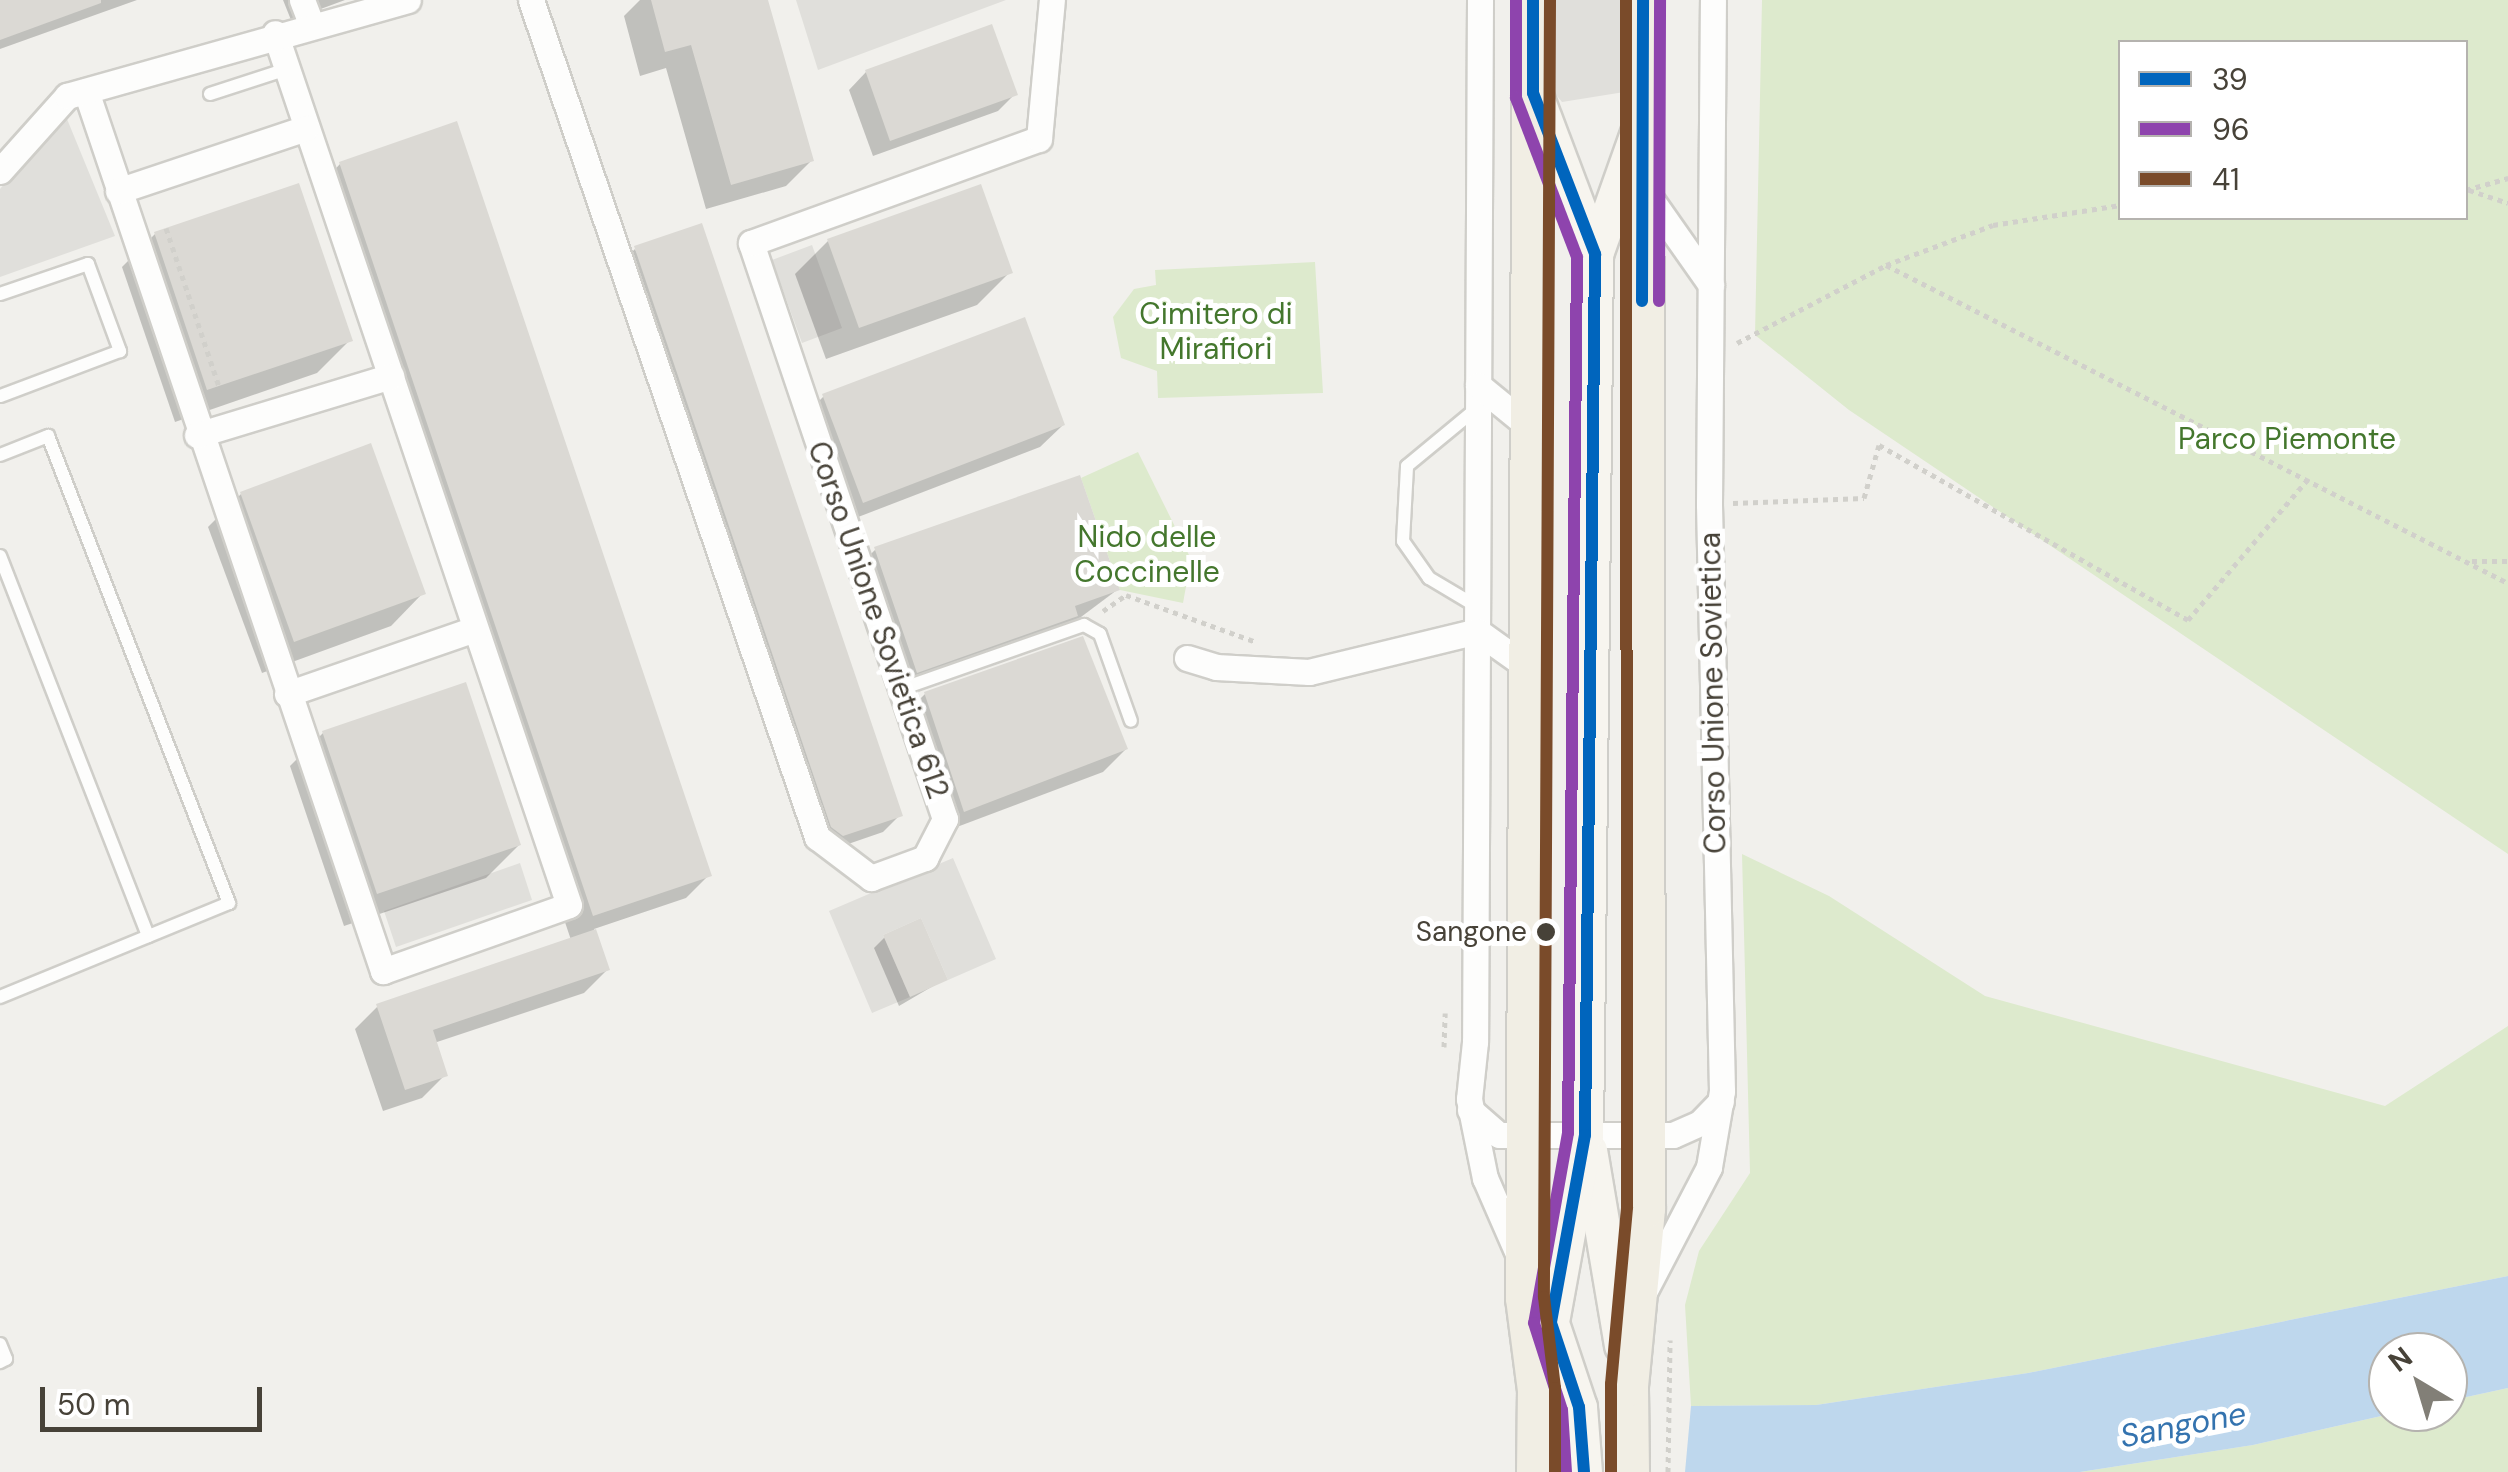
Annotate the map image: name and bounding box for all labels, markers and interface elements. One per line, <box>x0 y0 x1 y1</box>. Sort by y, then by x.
legend <box>2118 40 2468 220</box>
text: 39 <box>2212 60 2248 99</box>
text: 96 <box>2212 110 2250 149</box>
text: 41 <box>2212 160 2240 199</box>
park label: Cimitero di Mirafiori <box>1139 296 1293 366</box>
park label: Parco Piemonte <box>2178 421 2396 457</box>
street label: Corso Unione Sovietica 612 <box>800 437 956 803</box>
park label: Nido delle Coccinelle <box>1074 519 1220 590</box>
street label: Corso Unione Sovietica <box>1692 532 1734 854</box>
place label: Sangone <box>1416 915 1527 949</box>
marker: Sangone <box>1536 922 1556 942</box>
north arrow <box>2368 1332 2468 1432</box>
text: N <box>2381 1339 2420 1380</box>
scale bar <box>45 1367 268 1429</box>
text: 50 m <box>57 1385 131 1424</box>
water label: Sangone <box>2117 1394 2249 1456</box>

